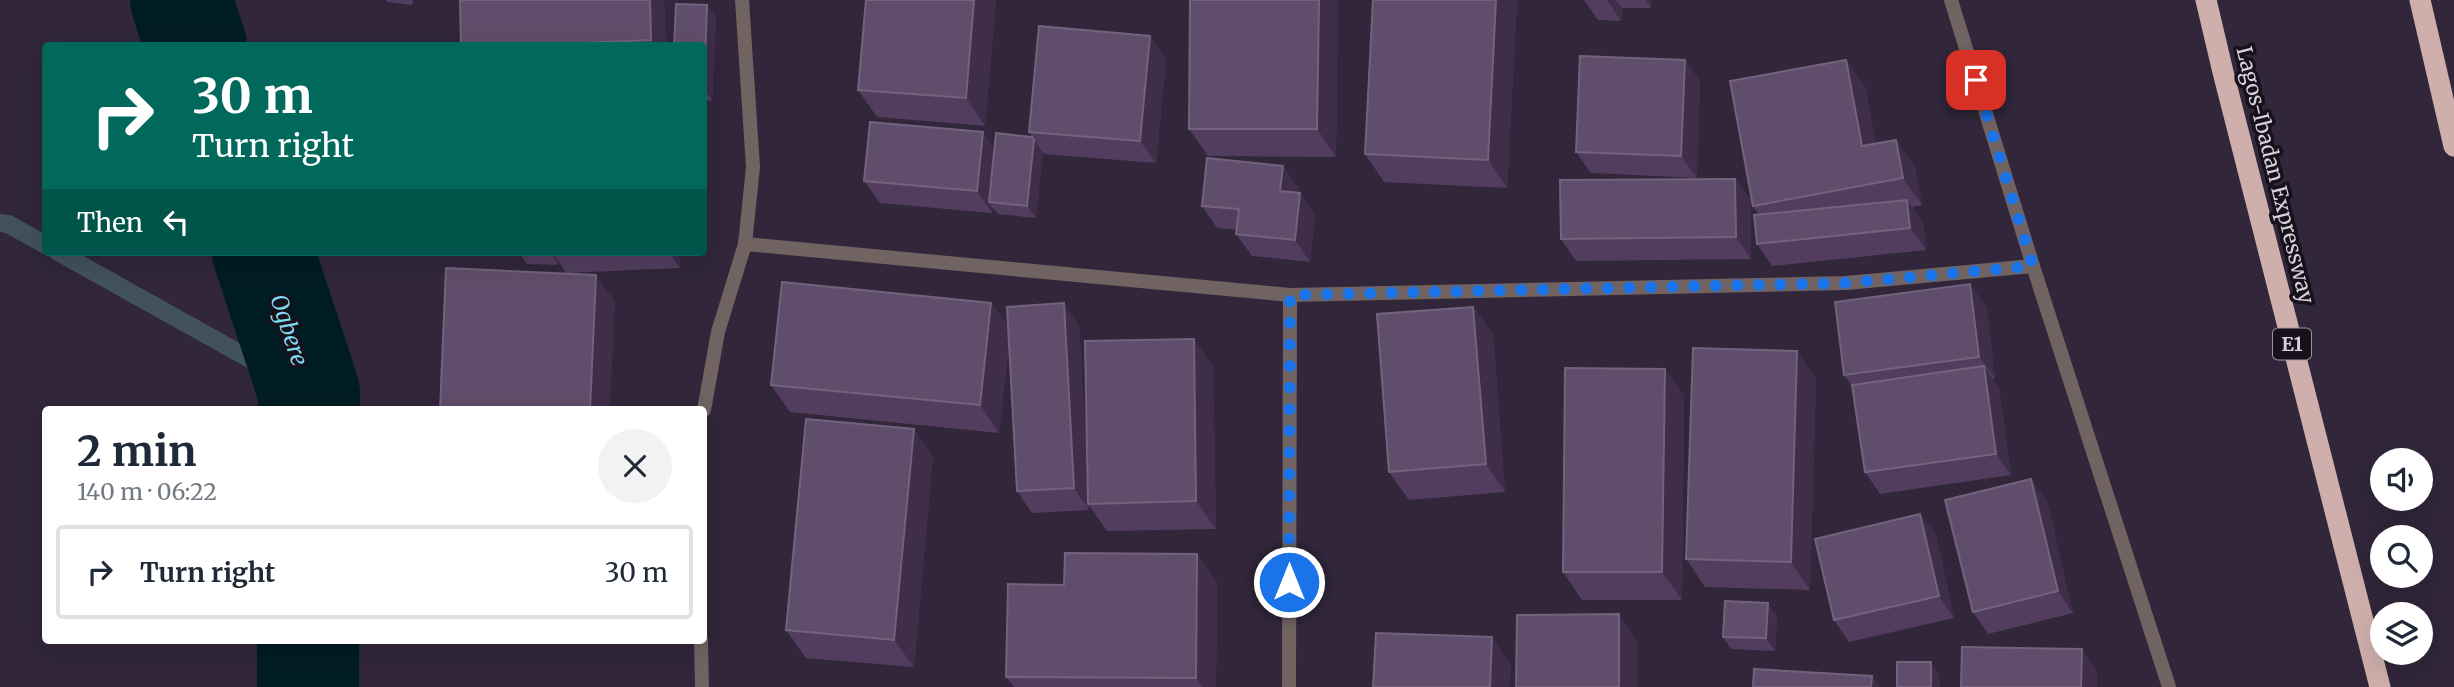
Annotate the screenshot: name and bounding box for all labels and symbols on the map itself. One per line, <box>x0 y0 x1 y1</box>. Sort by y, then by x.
street label: Lagos-Ibadan Expressway <box>2230 44 2321 307</box>
pin <box>1946 50 2006 110</box>
water label: Ogbere <box>264 290 315 369</box>
road number: E1 <box>2273 328 2311 360</box>
position arrow <box>1252 545 1326 619</box>

